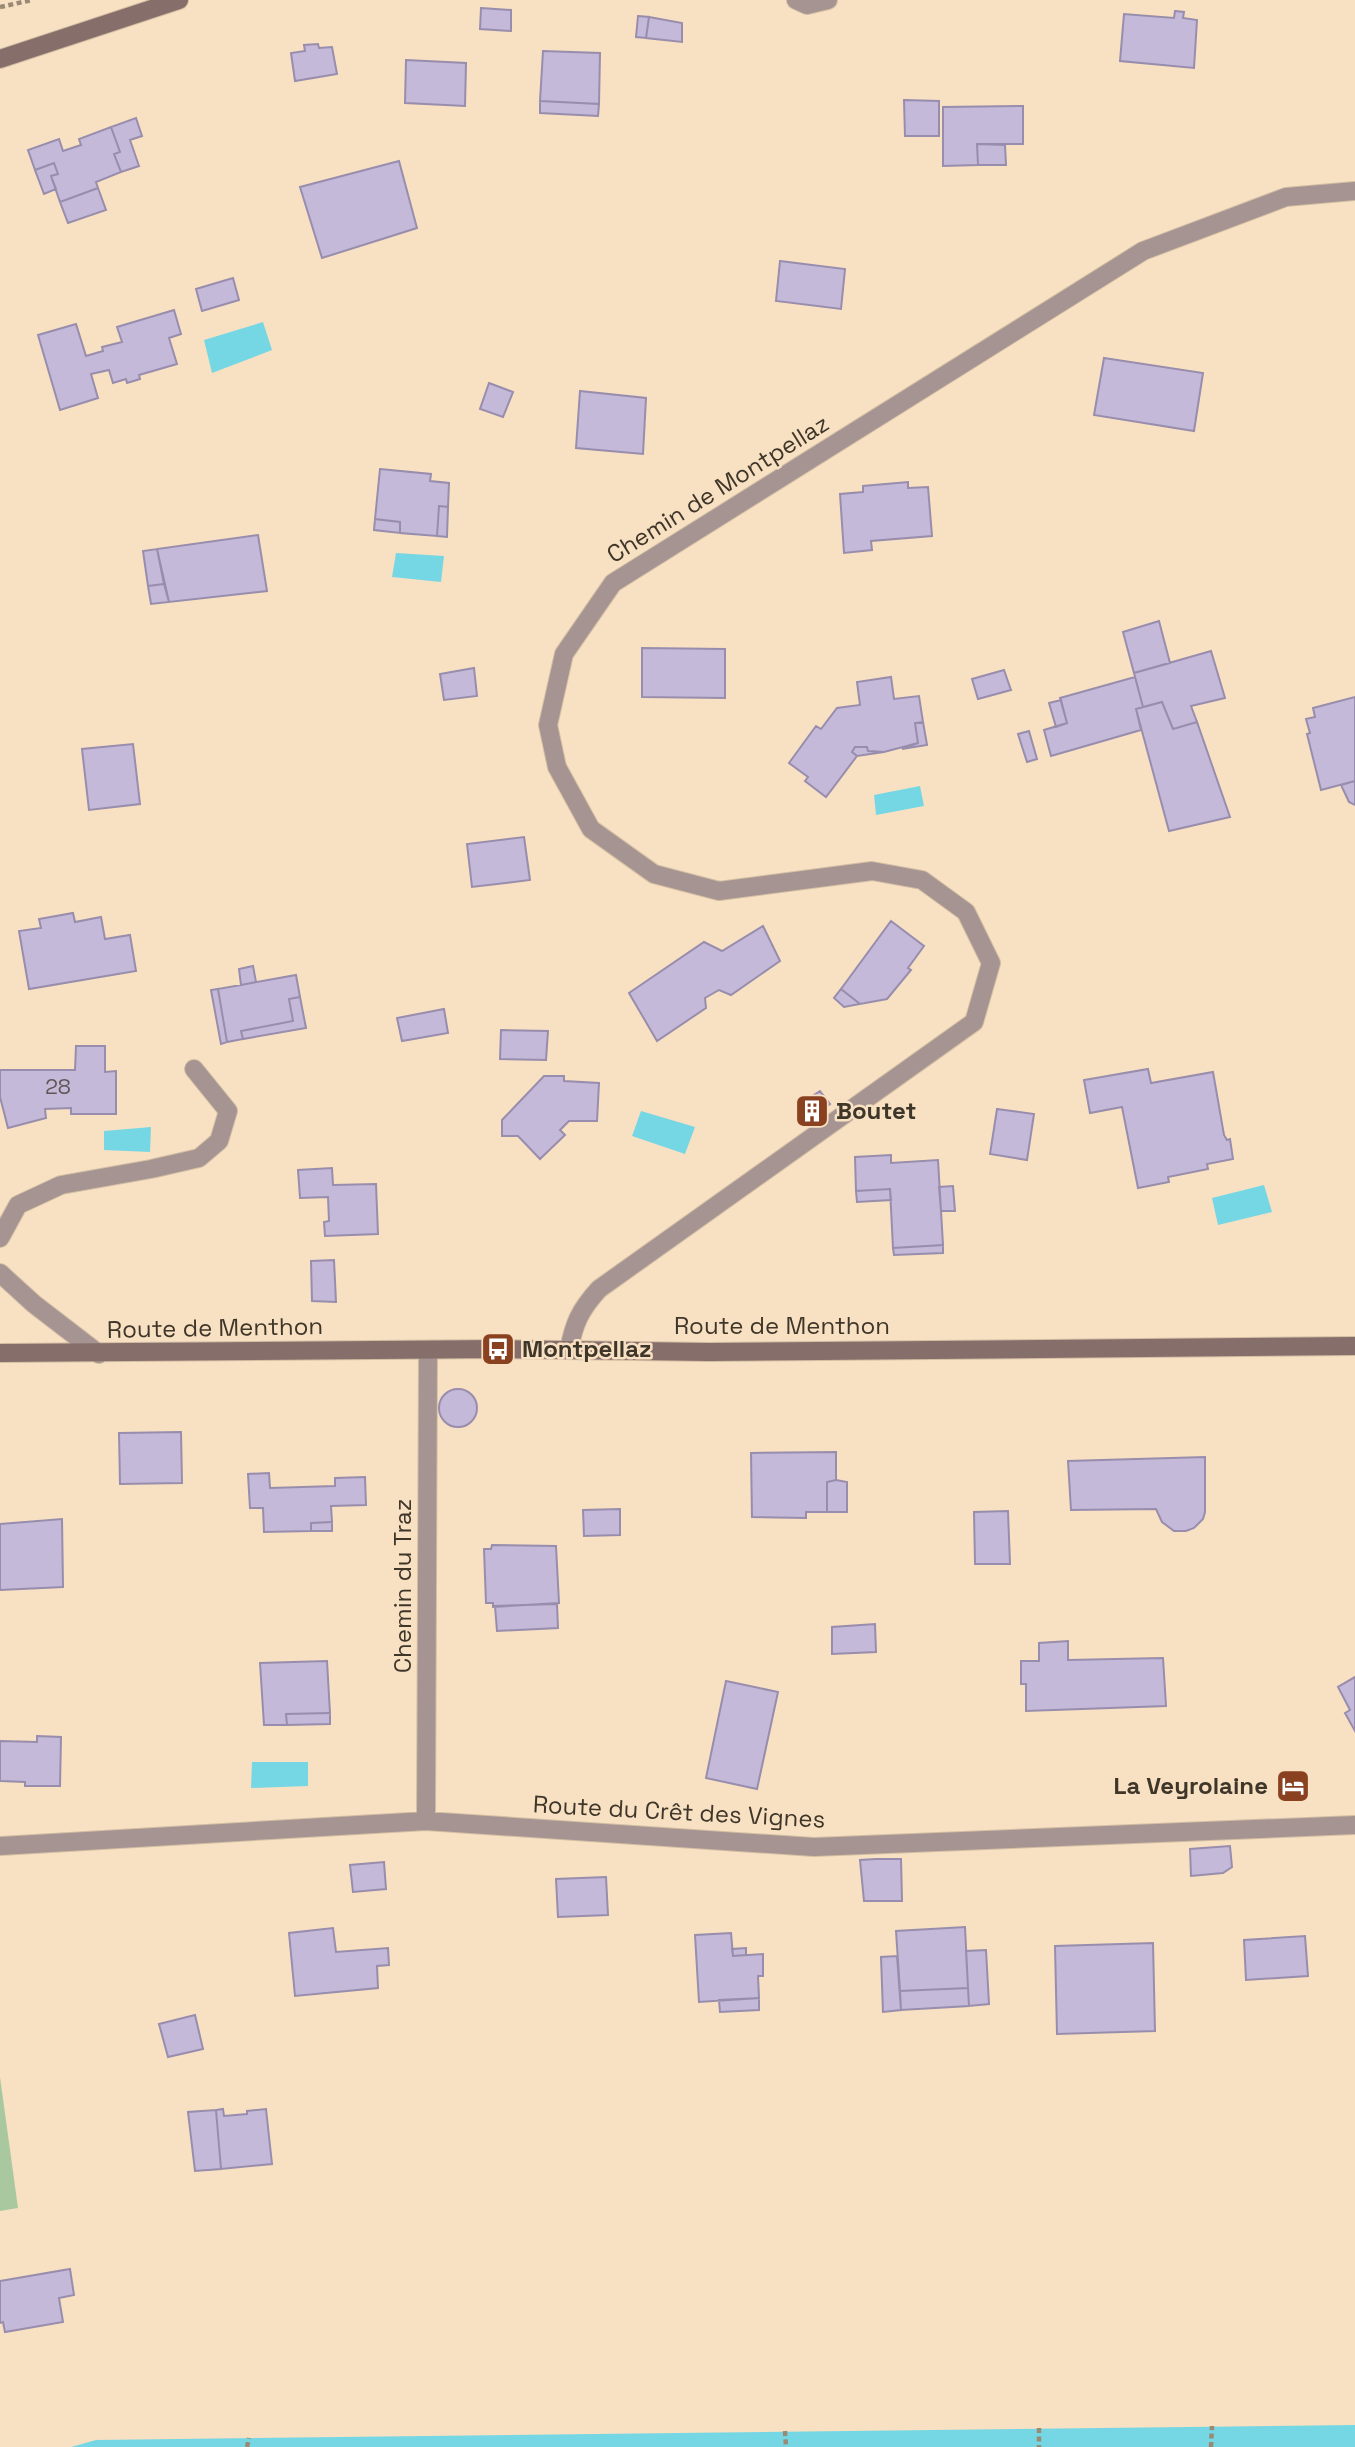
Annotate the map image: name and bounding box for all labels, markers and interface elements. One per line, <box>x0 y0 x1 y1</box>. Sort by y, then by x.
street label: Chemin de Montpellaz <box>601 408 835 570</box>
house number: 28 <box>45 1073 71 1100</box>
building icon: Boutet <box>793 1092 831 1130</box>
place label: Boutet <box>836 1095 916 1126</box>
street label: Route de Menthon <box>107 1310 323 1345</box>
street label: Route de Menthon <box>674 1310 890 1341</box>
bus stop icon: Montpellaz <box>479 1330 517 1368</box>
place label: Montpellaz <box>522 1333 651 1364</box>
street label: Chemin du Traz <box>387 1499 418 1673</box>
hotel icon: La Veyrolaine <box>1274 1767 1312 1805</box>
place label: La Veyrolaine <box>1114 1770 1268 1801</box>
street label: Route du Crêt des Vignes <box>532 1788 826 1835</box>

